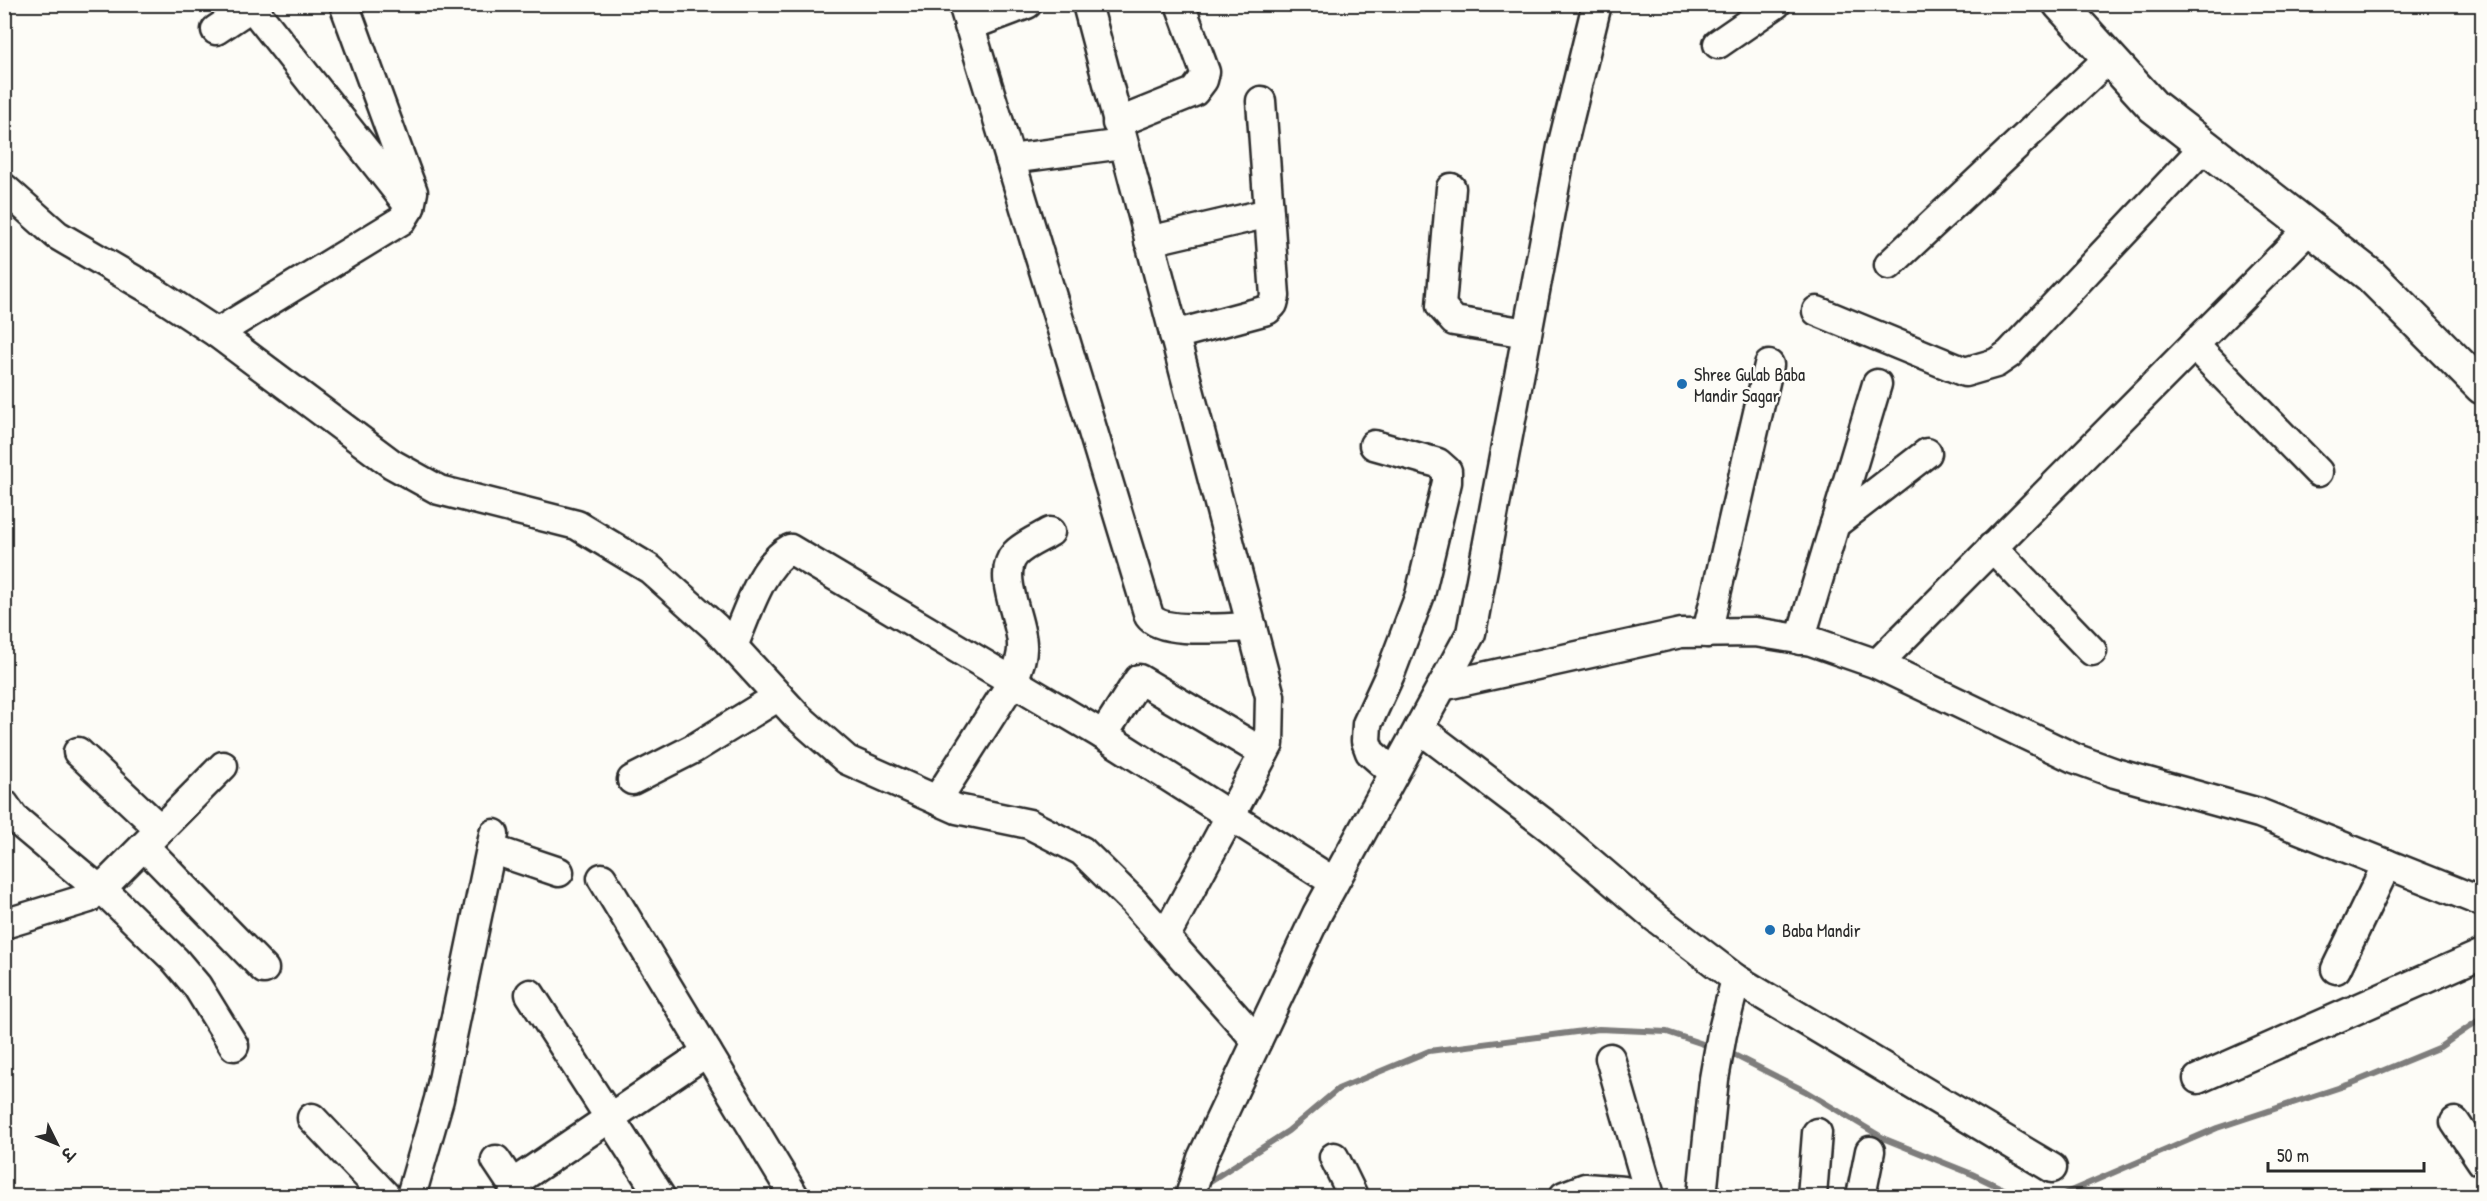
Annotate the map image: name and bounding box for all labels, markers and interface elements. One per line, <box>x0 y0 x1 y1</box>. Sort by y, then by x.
place label: Shree Gulab Baba Mandir Sagar <box>1694 362 1805 408</box>
marker: Shree Gulab Baba Mandir Sagar <box>1675 377 1689 391</box>
place label: Baba Mandir <box>1782 918 1861 943</box>
marker: Baba Mandir <box>1763 923 1777 937</box>
north arrow <box>27 1114 87 1174</box>
scale bar <box>2268 1135 2424 1173</box>
text: उ <box>55 1141 81 1167</box>
text: 50 m <box>2277 1143 2309 1168</box>

